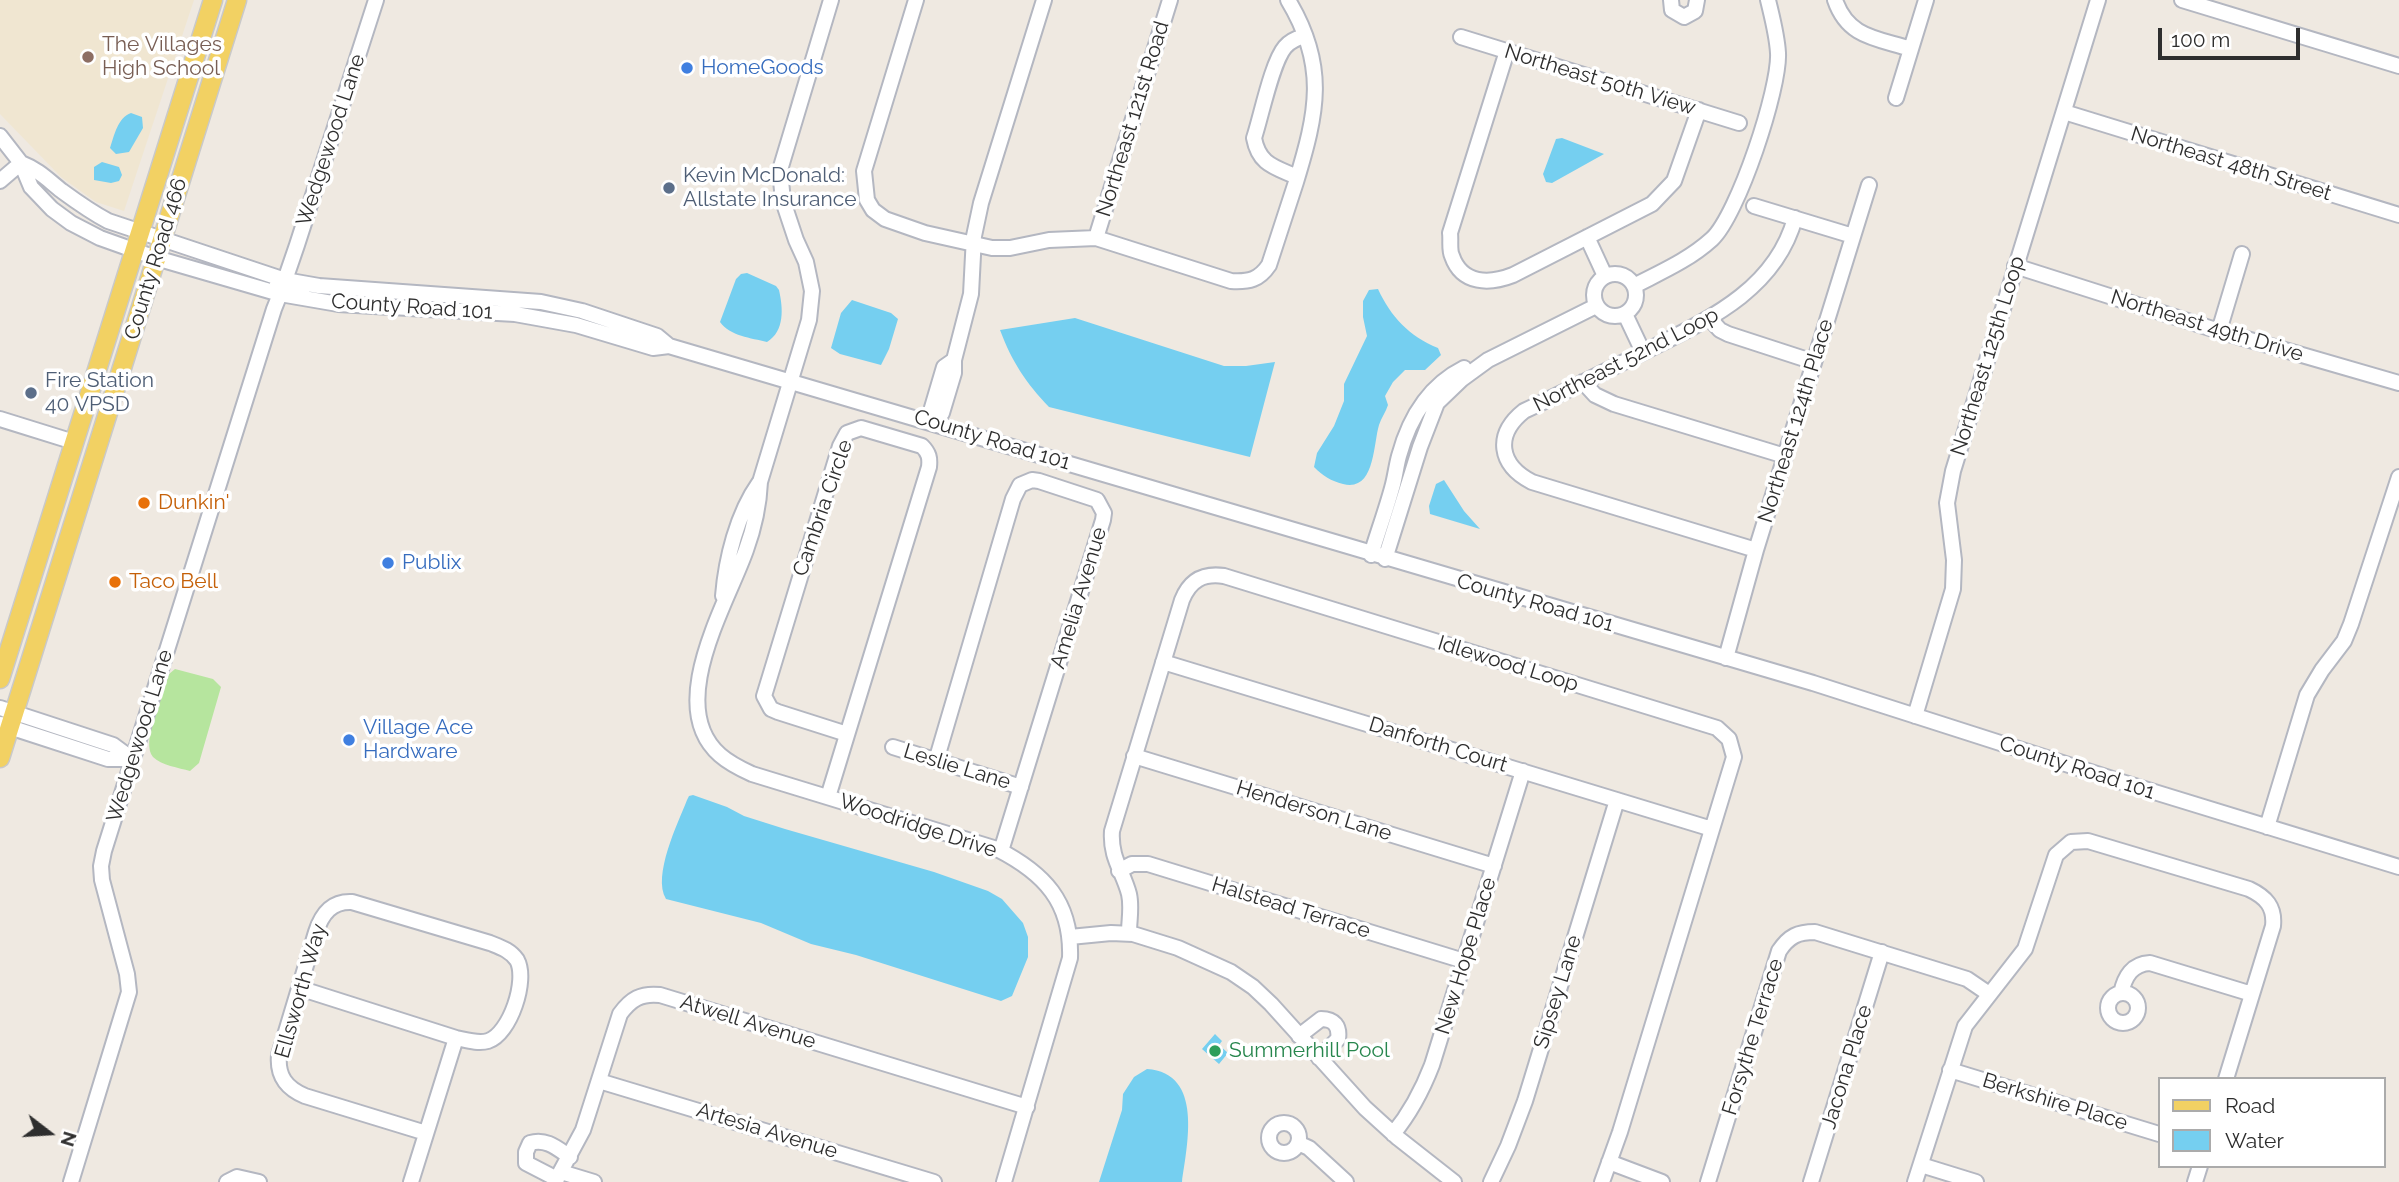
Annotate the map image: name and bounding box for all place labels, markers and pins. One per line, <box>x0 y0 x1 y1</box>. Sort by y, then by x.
place label: The Villages High School <box>102 32 222 82</box>
marker: The Villages High School <box>80 49 96 65</box>
place label: HomeGoods <box>701 55 824 81</box>
marker: HomeGoods <box>679 60 695 76</box>
place label: Kevin McDonald: Allstate Insurance <box>683 163 857 213</box>
marker: Kevin McDonald: Allstate Insurance <box>661 180 677 196</box>
place label: Fire Station 40 VPSD <box>45 368 154 418</box>
marker: Fire Station 40 VPSD <box>23 385 39 401</box>
place label: Dunkin' <box>158 490 230 516</box>
marker: Dunkin' <box>136 495 152 511</box>
place label: Publix <box>402 550 461 576</box>
marker: Publix <box>380 555 396 571</box>
place label: Taco Bell <box>129 569 218 595</box>
marker: Taco Bell <box>107 574 123 590</box>
place label: Village Ace Hardware <box>363 715 473 765</box>
marker: Village Ace Hardware <box>341 732 357 748</box>
place label: Summerhill Pool <box>1229 1038 1390 1064</box>
marker: Summerhill Pool <box>1207 1043 1223 1059</box>

